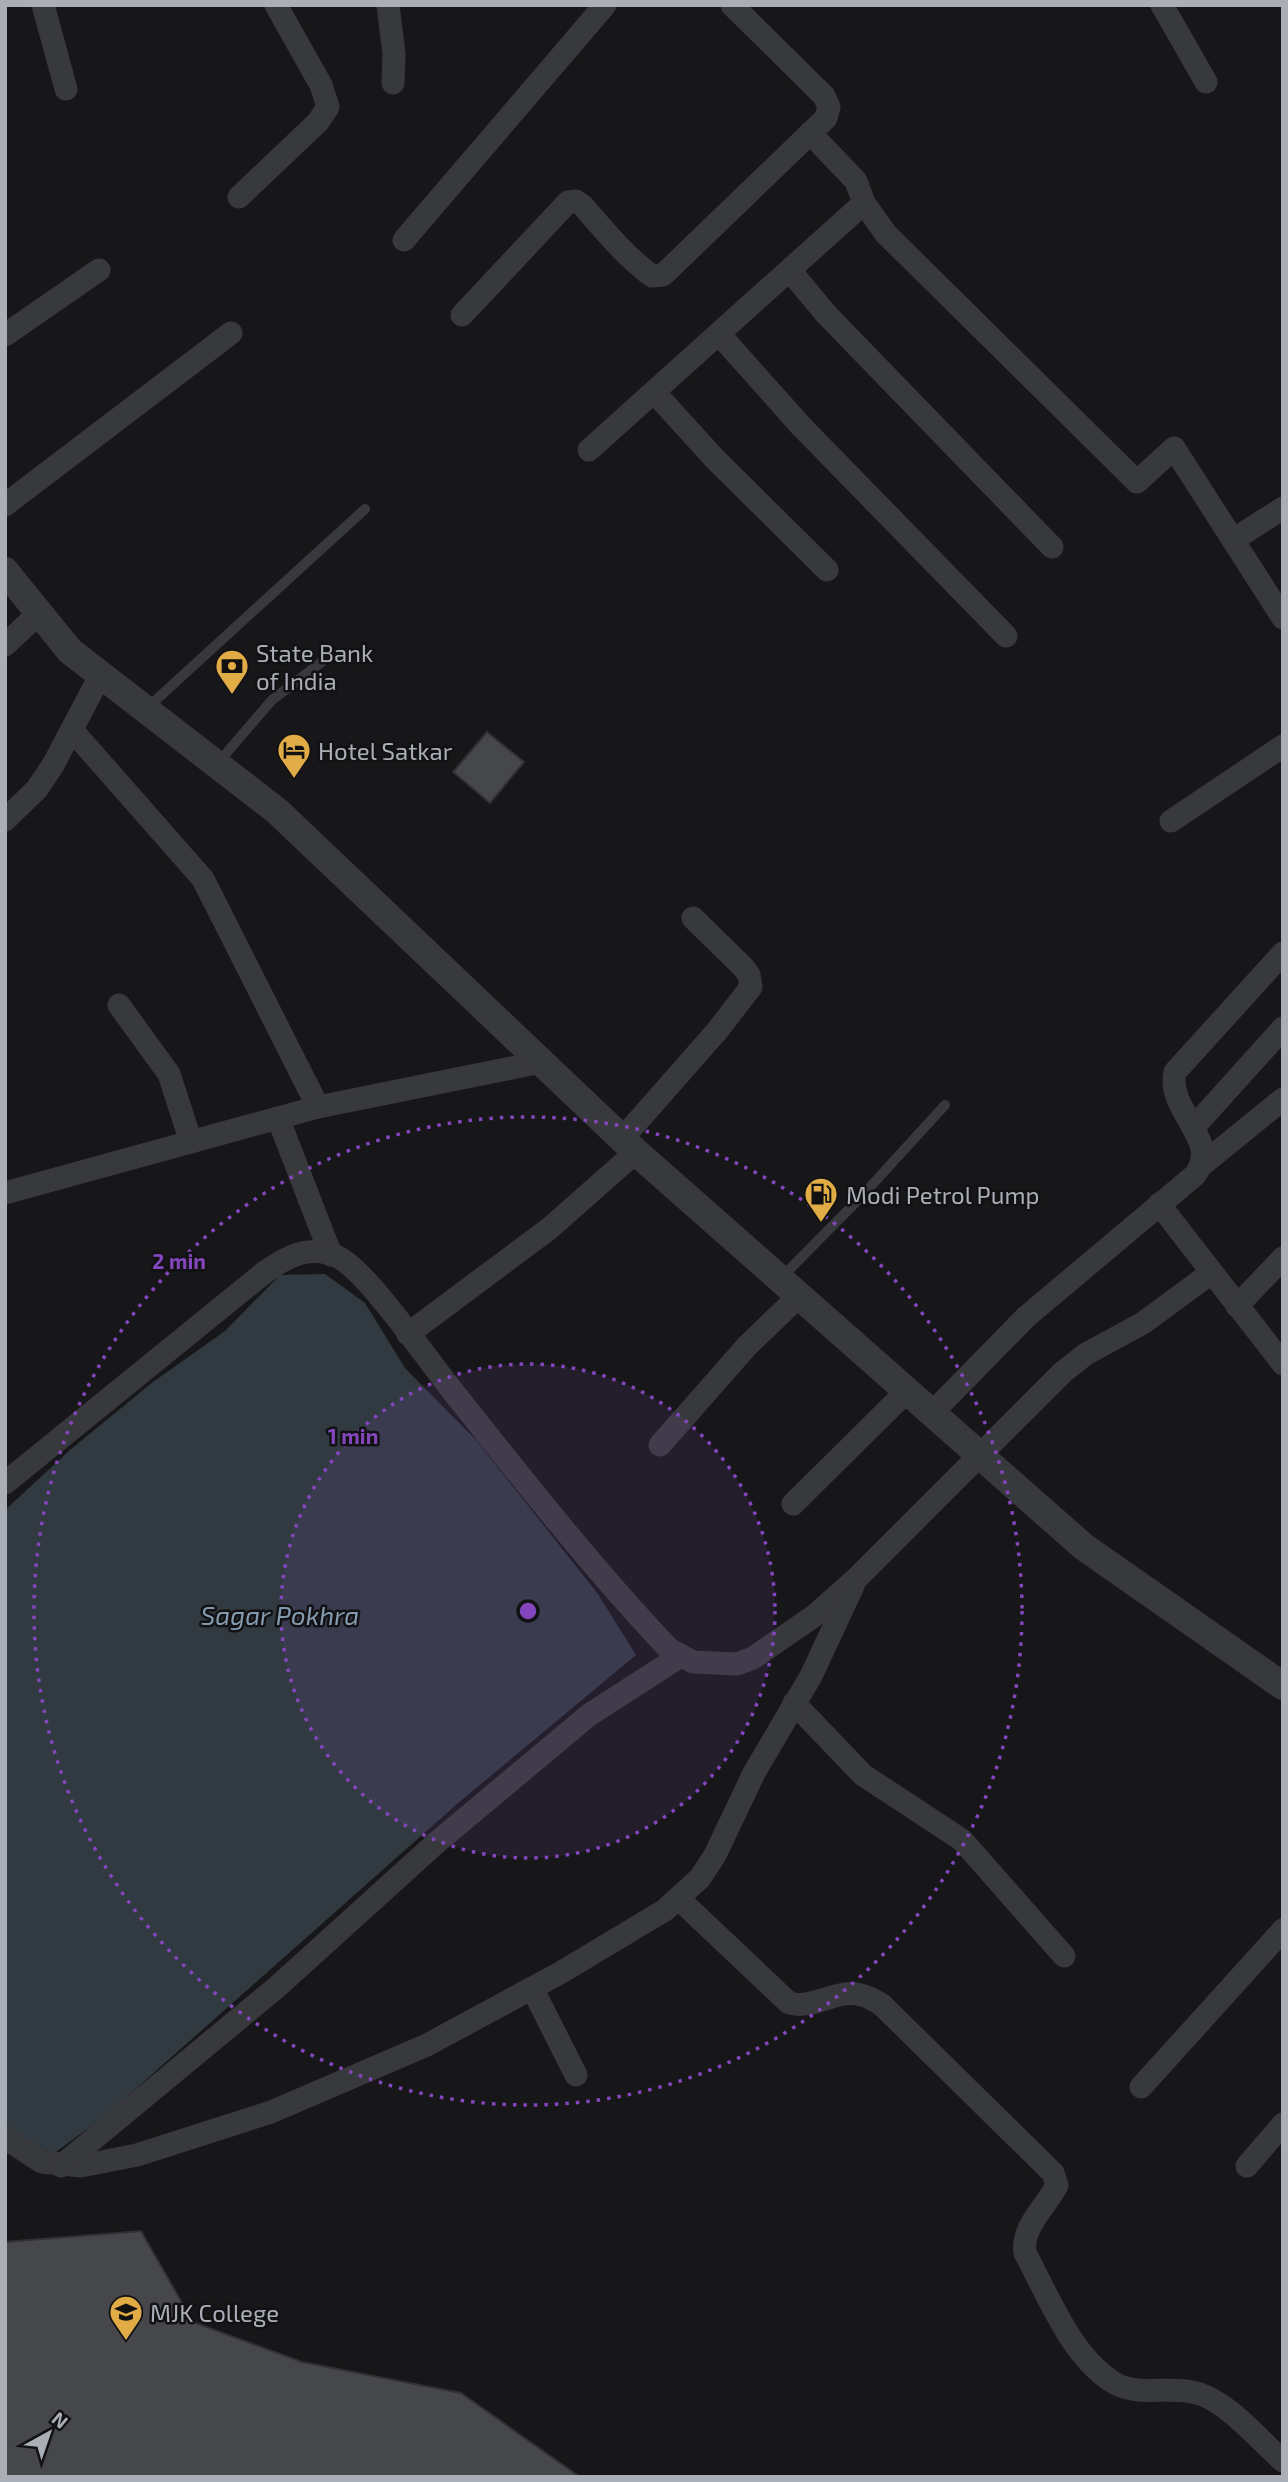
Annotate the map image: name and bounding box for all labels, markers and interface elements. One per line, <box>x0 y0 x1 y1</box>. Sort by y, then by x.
place label: State Bank of India <box>256 638 373 695</box>
bank icon: State Bank of India <box>213 647 251 696</box>
hotel icon: Hotel Satkar <box>275 731 313 780</box>
place label: Hotel Satkar <box>318 736 453 765</box>
fuel station icon: Modi Petrol Pump <box>802 1175 840 1224</box>
place label: Modi Petrol Pump <box>846 1180 1039 1209</box>
text: 2 min <box>152 1248 206 1273</box>
text: 1 min <box>328 1423 378 1448</box>
water label: Sagar Pokhra <box>201 1599 359 1630</box>
centre of rings <box>516 1599 540 1623</box>
school or university icon: MJK College <box>107 2293 145 2342</box>
place label: MJK College <box>150 2298 279 2327</box>
north arrow <box>14 2398 84 2468</box>
text: N <box>48 2406 73 2433</box>

